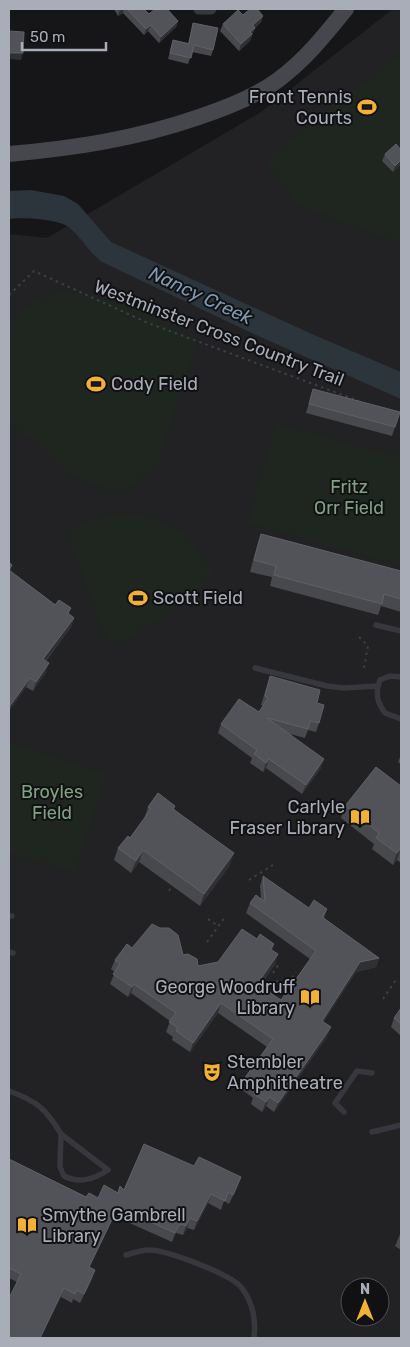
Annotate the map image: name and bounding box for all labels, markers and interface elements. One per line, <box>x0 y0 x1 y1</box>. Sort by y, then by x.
scale bar <box>22 20 106 52</box>
text: 50 m <box>30 28 65 46</box>
place label: Front Tennis Courts <box>249 86 352 129</box>
sports icon: Front Tennis Courts <box>356 96 378 118</box>
water label: Nancy Creek <box>145 261 256 330</box>
street label: Westminster Cross Country Trail <box>91 275 347 391</box>
sports icon: Cody Field <box>85 373 107 395</box>
place label: Cody Field <box>111 373 198 395</box>
park label: Fritz Orr Field <box>314 476 384 519</box>
sports icon: Scott Field <box>127 587 149 609</box>
place label: Scott Field <box>153 587 243 609</box>
park label: Broyles Field <box>21 781 83 824</box>
place label: Carlyle Fraser Library <box>229 796 345 839</box>
library icon: Carlyle Fraser Library <box>349 806 371 828</box>
place label: George Woodruff Library <box>155 976 296 1019</box>
library icon: George Woodruff Library <box>299 986 321 1008</box>
place label: Stembler Amphitheatre <box>227 1051 343 1094</box>
theatre icon: Stembler Amphitheatre <box>201 1061 223 1083</box>
place label: Smythe Gambrell Library <box>42 1204 186 1247</box>
library icon: Smythe Gambrell Library <box>16 1214 38 1236</box>
north arrow <box>340 1277 390 1327</box>
text: N <box>360 1281 370 1298</box>

